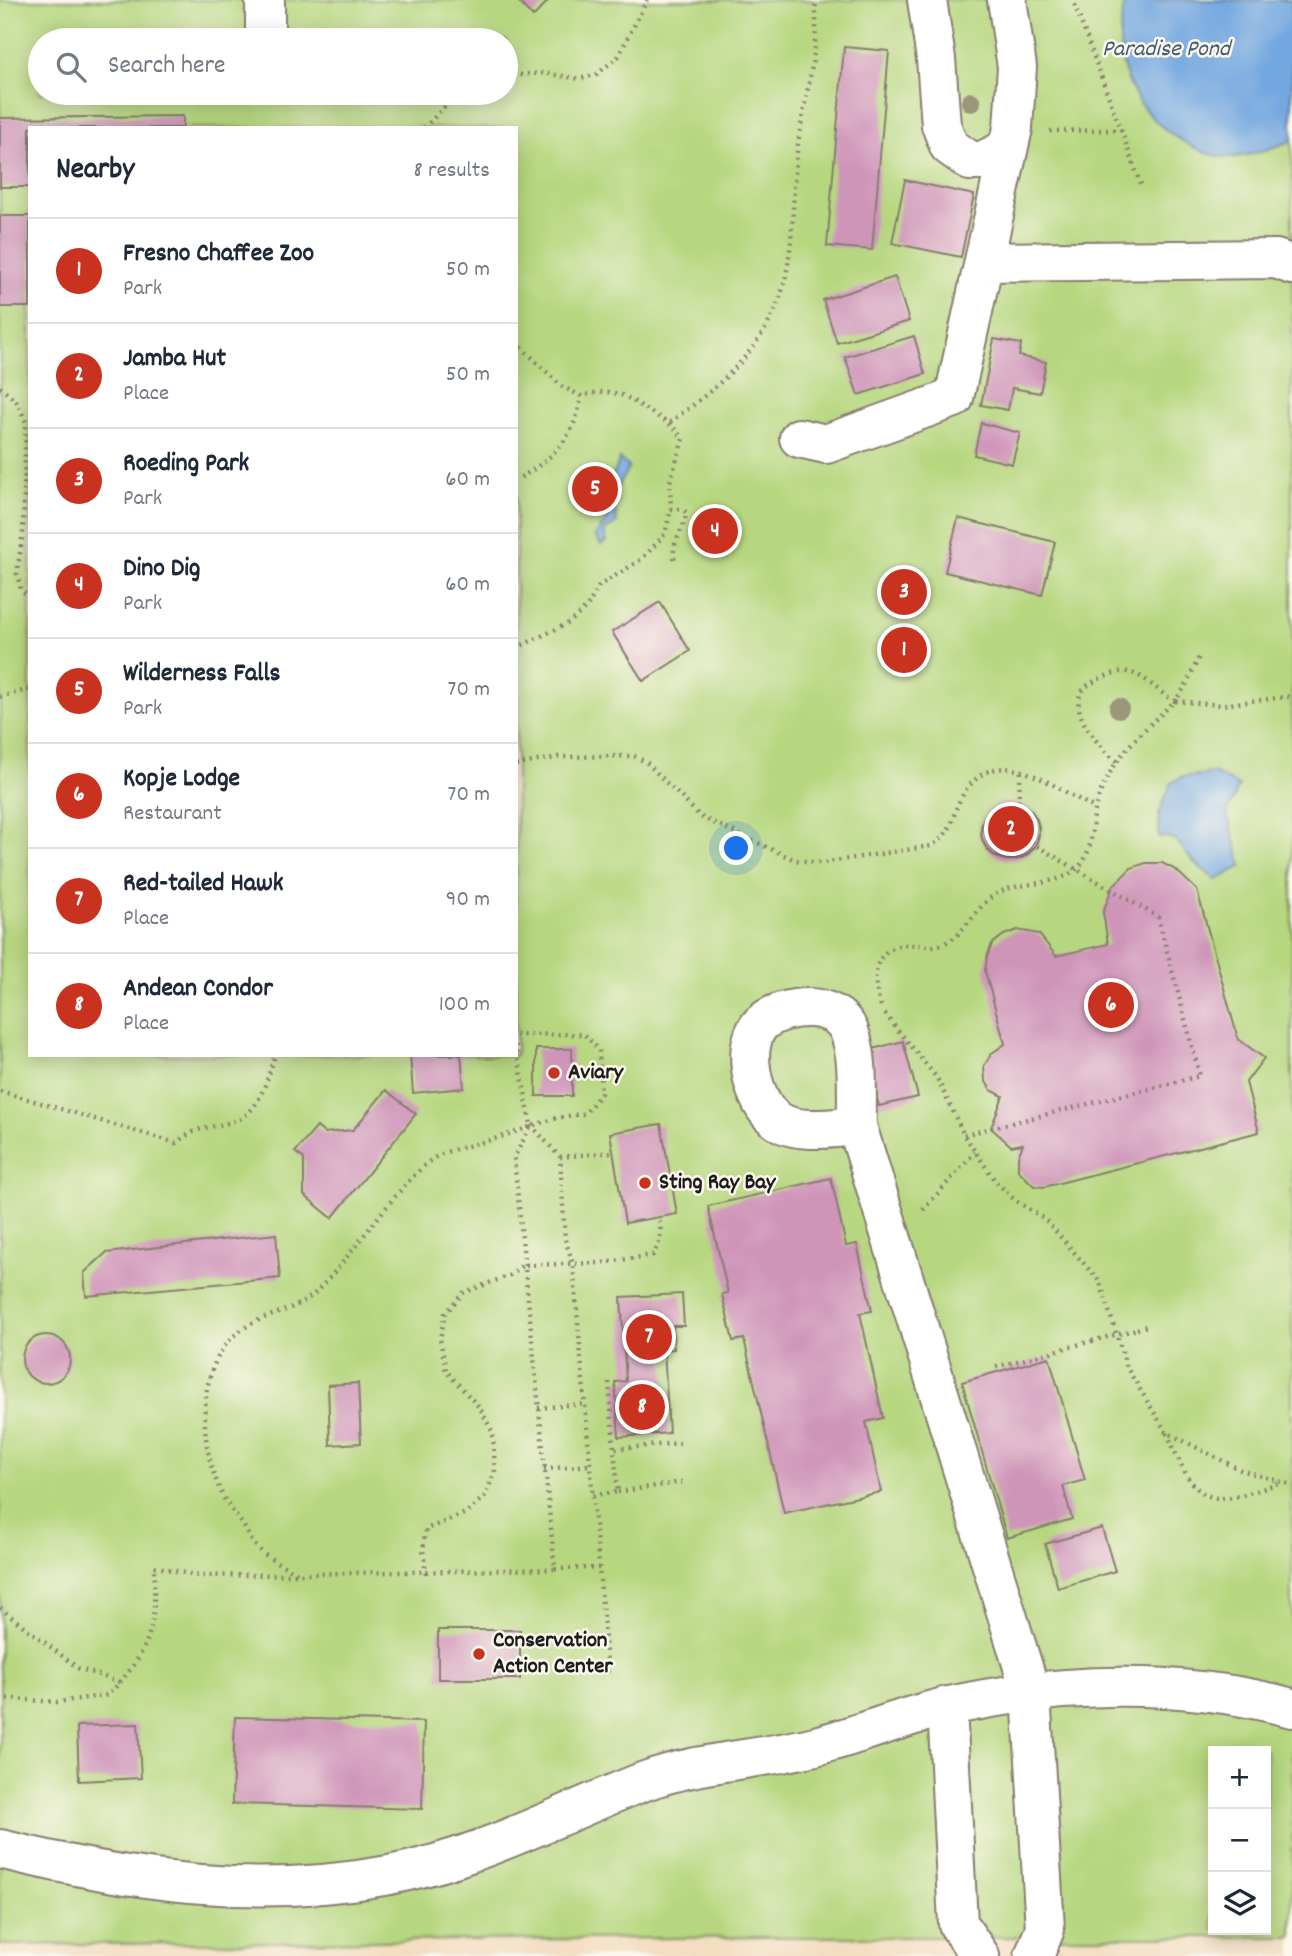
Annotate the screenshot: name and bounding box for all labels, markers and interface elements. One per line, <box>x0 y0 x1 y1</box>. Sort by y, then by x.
search box <box>28 28 518 105</box>
water label: Paradise Pond <box>1102 33 1233 67</box>
icon: search <box>52 48 90 86</box>
text: Search here <box>108 48 226 85</box>
text: Nearby <box>56 150 134 193</box>
text: 8 results <box>414 155 490 188</box>
text: Fresno Chaffee Zoo <box>123 236 314 273</box>
text: 1 <box>76 254 82 287</box>
text: 50 m <box>446 254 490 287</box>
text: Park <box>123 273 162 306</box>
text: Jamba Hut <box>123 341 226 378</box>
text: 2 <box>74 359 84 392</box>
text: 50 m <box>446 359 490 392</box>
text: Place <box>123 378 169 411</box>
text: Roeding Park <box>123 446 249 483</box>
pin: 5 <box>572 463 618 515</box>
text: 3 <box>74 464 84 497</box>
text: 60 m <box>445 464 490 497</box>
text: Park <box>123 483 162 516</box>
pin: 4 <box>692 505 738 557</box>
text: Dino Dig <box>123 551 200 588</box>
pin: 3 <box>881 566 927 618</box>
text: 4 <box>74 569 84 602</box>
text: 60 m <box>445 569 490 602</box>
text: Park <box>123 588 162 621</box>
pin: 1 <box>881 624 927 676</box>
text: Wilderness Falls <box>123 656 281 693</box>
text: 5 <box>74 674 84 707</box>
text: 70 m <box>448 674 490 707</box>
text: Park <box>123 693 162 726</box>
text: Kopje Lodge <box>123 761 240 798</box>
text: 6 <box>73 779 85 812</box>
text: 70 m <box>448 779 490 812</box>
text: Restaurant <box>123 798 222 831</box>
pin: 2 <box>988 803 1034 855</box>
your location <box>719 831 753 865</box>
text: Red-tailed Hawk <box>123 866 283 903</box>
text: 7 <box>75 884 83 917</box>
text: 90 m <box>446 884 490 917</box>
text: Place <box>123 903 169 936</box>
text: Andean Condor <box>123 971 273 1008</box>
pin: 6 <box>1088 979 1134 1031</box>
text: 8 <box>74 989 84 1022</box>
text: 100 m <box>439 989 490 1022</box>
text: Place <box>123 1008 169 1041</box>
place label: Aviary <box>568 1057 625 1090</box>
marker: Aviary <box>546 1065 562 1081</box>
place label: Sting Ray Bay <box>659 1167 777 1200</box>
marker: Sting Ray Bay <box>637 1175 653 1191</box>
pin: 7 <box>626 1311 672 1363</box>
pin: 8 <box>619 1381 665 1433</box>
place label: Conservation Action Center <box>493 1625 613 1684</box>
marker: Conservation Action Center <box>471 1646 487 1662</box>
map controls <box>1208 1746 1271 1935</box>
button: + <box>1208 1746 1271 1809</box>
button: − <box>1208 1809 1271 1872</box>
button: layers <box>1208 1872 1271 1935</box>

